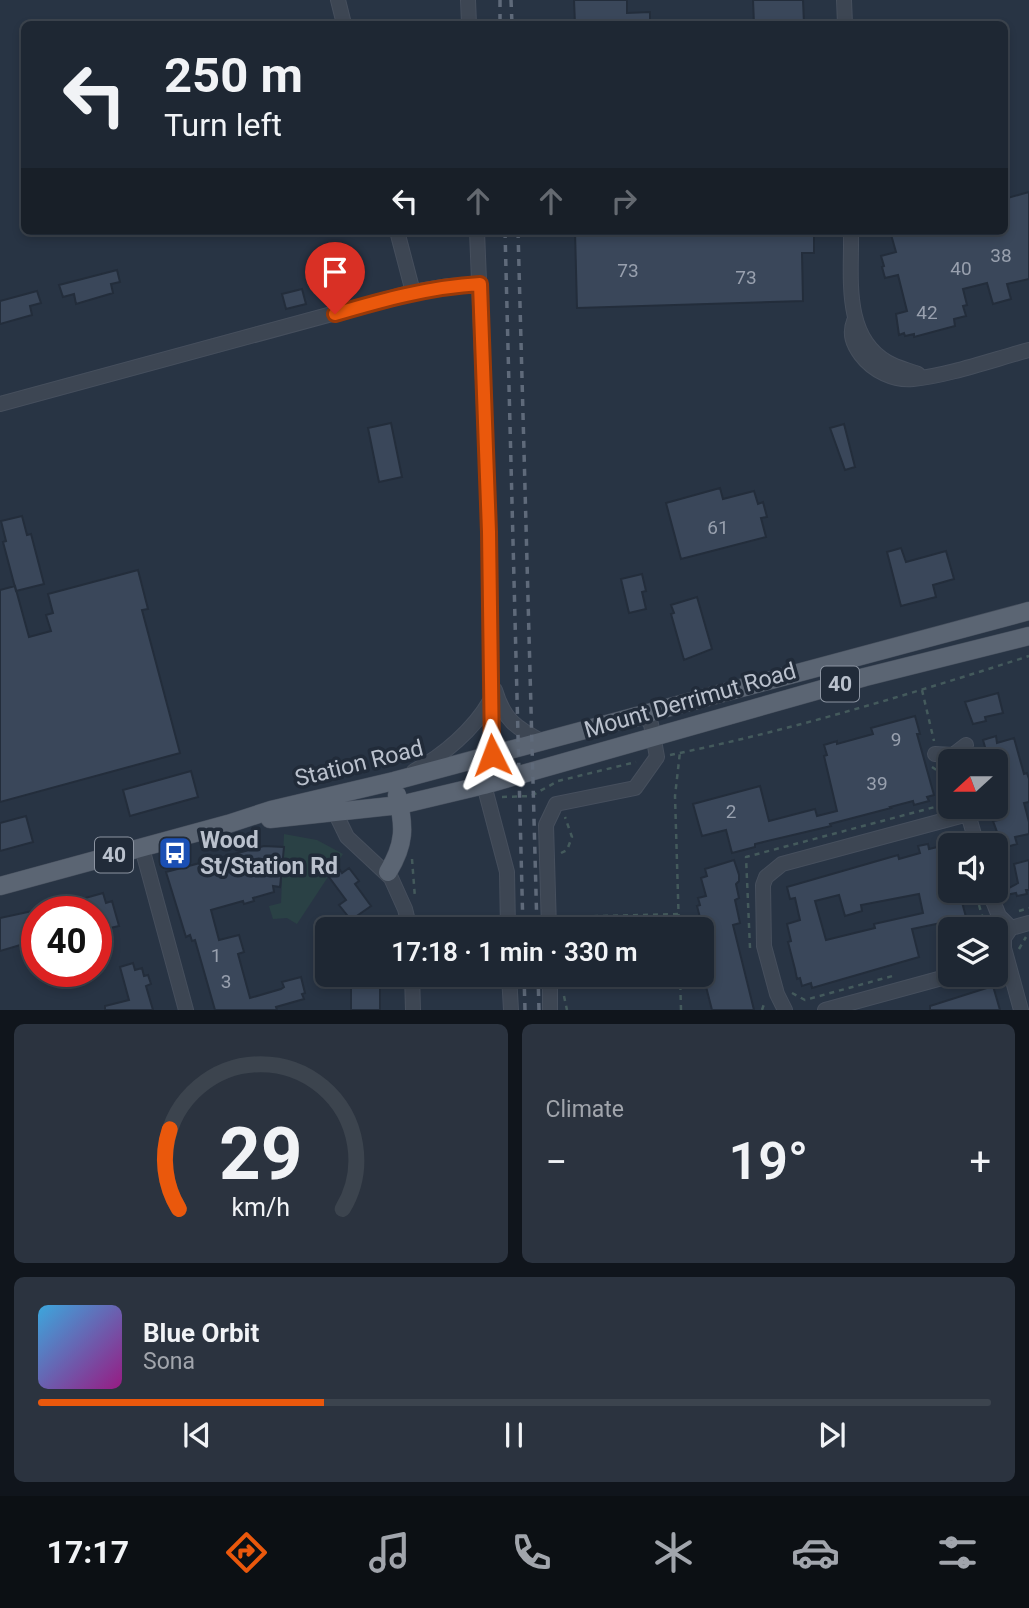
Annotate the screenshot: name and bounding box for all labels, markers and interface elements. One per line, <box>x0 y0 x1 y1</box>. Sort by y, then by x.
text: 250 m <box>164 47 303 104</box>
icon: left <box>49 49 140 140</box>
text: Turn left <box>164 106 282 144</box>
icon: left <box>386 182 424 220</box>
icon: ahead <box>459 182 497 220</box>
icon: ahead <box>532 182 570 220</box>
icon: right <box>605 182 643 220</box>
pin <box>305 242 365 314</box>
house number: 38 <box>990 244 1012 267</box>
icon: arrive <box>316 253 354 291</box>
house number: 40 <box>950 257 972 280</box>
house number: 73 <box>617 259 639 282</box>
house number: 73 <box>735 266 757 289</box>
house number: 42 <box>916 301 938 324</box>
house number: 61 <box>707 516 729 539</box>
street label: Mount Derrimut Road <box>581 657 799 744</box>
road number: 40 <box>821 666 859 702</box>
position arrow <box>455 718 529 792</box>
house number: 9 <box>891 728 901 751</box>
street label: Station Road <box>292 735 426 792</box>
north arrow <box>938 749 1008 819</box>
map controls <box>938 749 1008 987</box>
house number: 39 <box>866 772 888 795</box>
house number: 2 <box>726 800 736 823</box>
place label: Wood St/Station Rd <box>200 827 338 880</box>
button: sound <box>938 833 1008 903</box>
bus stop icon: Wood St/Station Rd <box>156 834 194 872</box>
road number: 40 <box>95 838 133 872</box>
speed limit sign: 40 <box>21 896 112 987</box>
button: layers <box>938 917 1008 987</box>
text: 17:18 · 1 min · 330 m <box>391 937 638 967</box>
house number: 1 <box>211 944 221 967</box>
house number: 3 <box>221 970 231 993</box>
text: Climate <box>546 1096 624 1123</box>
text: 29 <box>219 1112 303 1198</box>
text: 19° <box>729 1131 808 1192</box>
text: − <box>546 1140 567 1184</box>
text: + <box>969 1140 991 1184</box>
text: km/h <box>231 1193 290 1222</box>
text: Blue Orbit <box>143 1318 259 1348</box>
text: Sona <box>143 1348 195 1375</box>
icon: previous <box>178 1416 216 1454</box>
icon: pause <box>495 1416 533 1454</box>
icon: next <box>813 1416 851 1454</box>
icon: directions <box>222 1528 271 1577</box>
icon: music <box>365 1528 414 1577</box>
icon: phone <box>507 1528 556 1577</box>
icon: climate <box>649 1528 698 1577</box>
icon: car <box>791 1528 840 1577</box>
icon: filters <box>933 1528 982 1577</box>
text: 17:17 <box>47 1533 129 1571</box>

